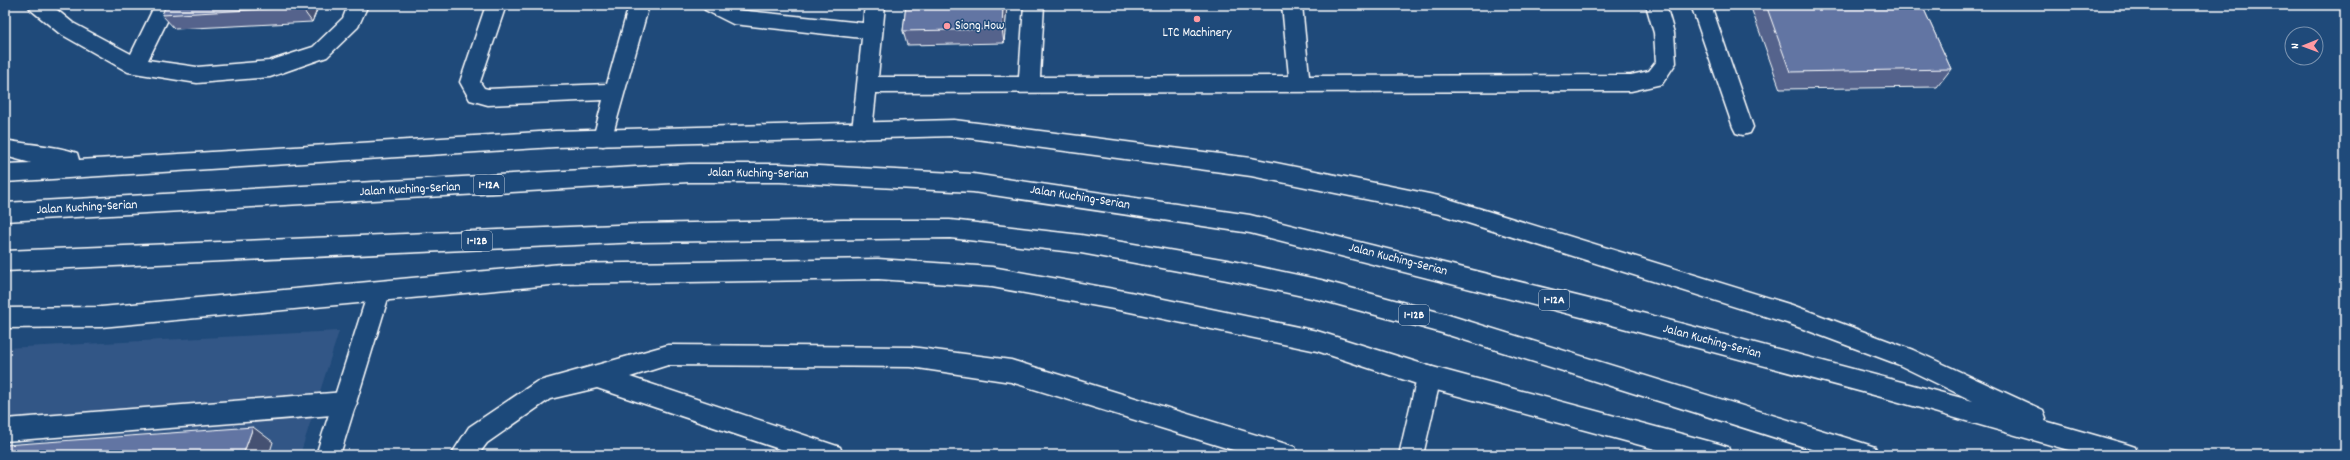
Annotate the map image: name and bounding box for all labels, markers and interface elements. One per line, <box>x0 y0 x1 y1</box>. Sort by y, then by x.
marker: LTC Machinery <box>1192 14 1202 24</box>
place label: Siong How <box>955 17 1004 36</box>
marker: Siong How <box>942 21 952 31</box>
place label: LTC Machinery <box>1162 24 1232 43</box>
north arrow <box>2284 26 2324 66</box>
text: N <box>2288 43 2304 49</box>
street label: Jalan Kuching-Serian <box>707 164 809 184</box>
road number: 1-12A <box>474 175 504 195</box>
street label: Jalan Kuching-Serian <box>359 178 461 202</box>
street label: Jalan Kuching-Serian <box>1029 181 1131 215</box>
street label: Jalan Kuching-Serian <box>36 196 138 220</box>
road number: 1-12B <box>462 231 492 251</box>
street label: Jalan Kuching-Serian <box>1347 239 1449 281</box>
road number: 1-12A <box>1539 290 1569 310</box>
road number: 1-12B <box>1399 305 1429 325</box>
street label: Jalan Kuching-Serian <box>1661 320 1763 364</box>

